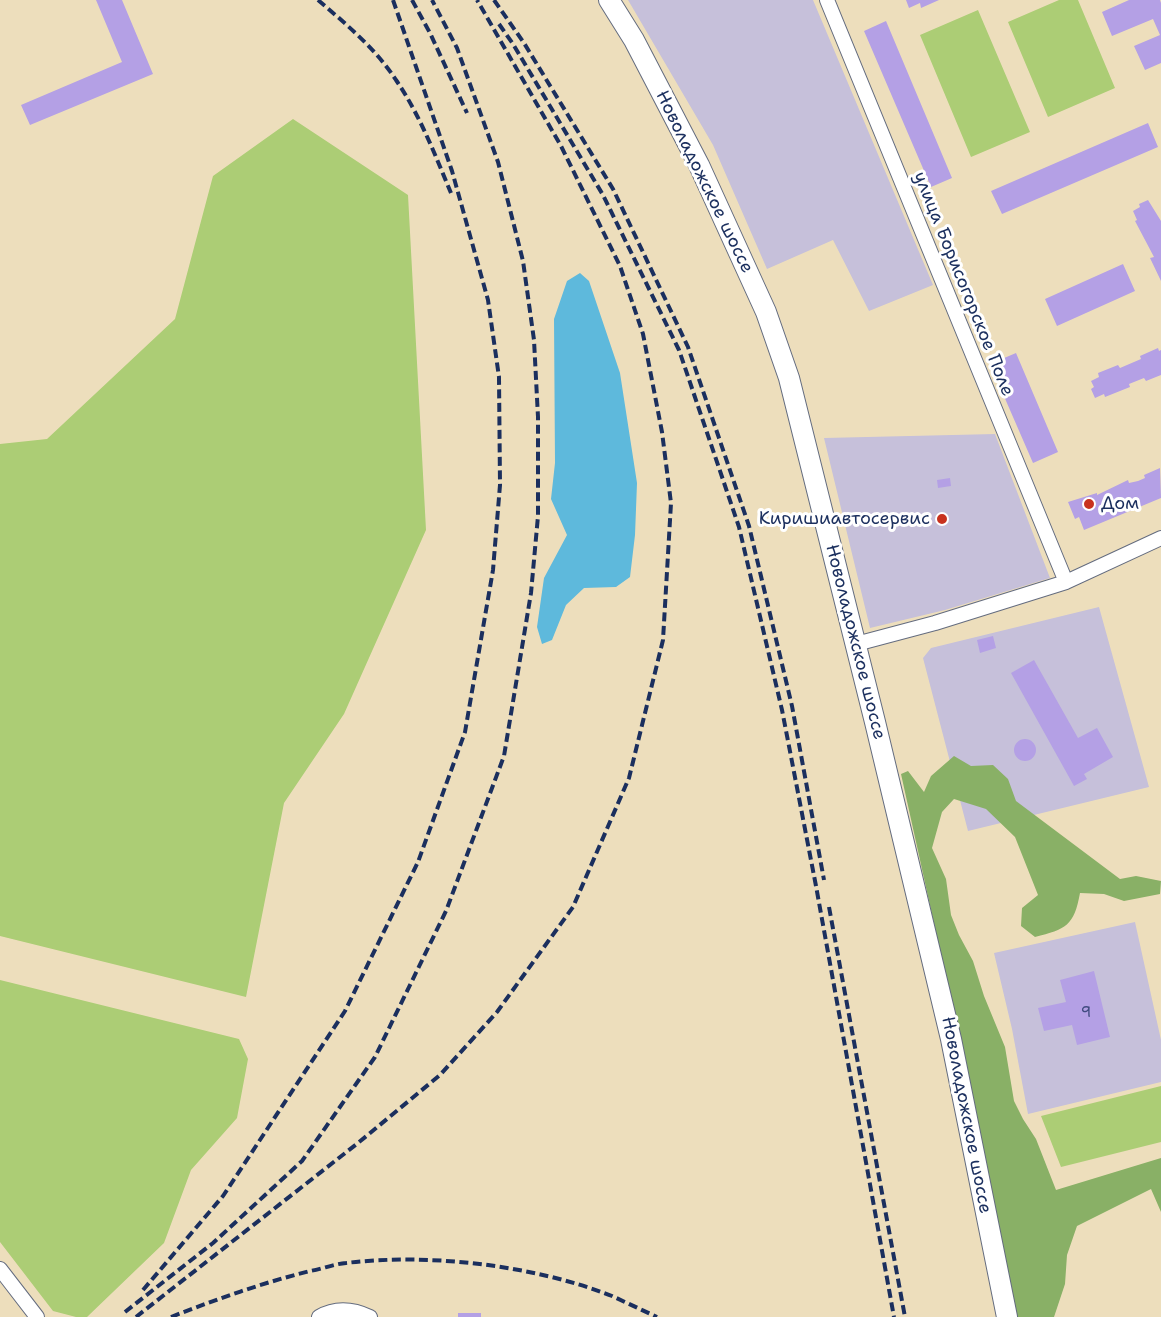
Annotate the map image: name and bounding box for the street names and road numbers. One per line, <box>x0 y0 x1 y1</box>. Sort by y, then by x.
street label: Новоладожское шоссе <box>650 87 758 277</box>
street label: улица Борисогорское Поле <box>908 169 1018 399</box>
street label: Новоладожское шоссе <box>820 542 890 742</box>
street label: Новоладожское шоссе <box>936 1015 996 1215</box>

